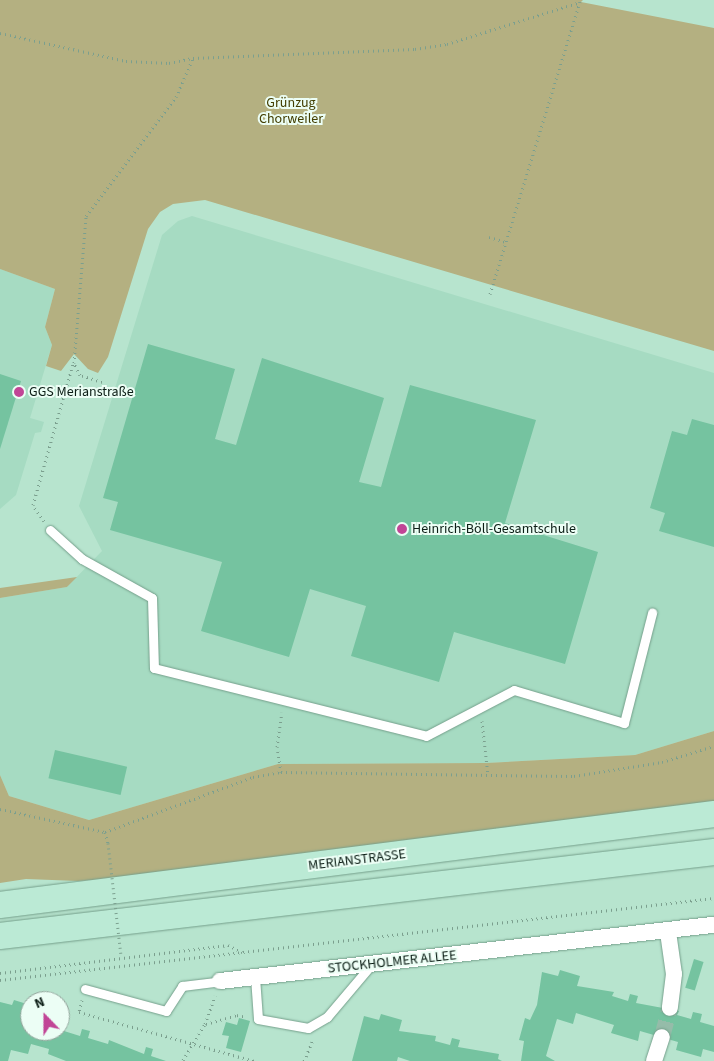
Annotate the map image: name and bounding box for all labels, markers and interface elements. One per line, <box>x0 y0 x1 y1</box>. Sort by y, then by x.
park label: Grünzug Chorweiler <box>259 95 323 128</box>
place label: GGS Merianstraße <box>29 384 134 400</box>
marker: GGS Merianstraße <box>13 386 25 398</box>
place label: Heinrich-Böll-Gesamtschule <box>412 521 576 537</box>
marker: Heinrich-Böll-Gesamtschule <box>396 523 408 535</box>
street label: MERIANSTRASSE <box>307 846 407 874</box>
street label: STOCKHOLMER ALLEE <box>327 947 457 977</box>
north arrow <box>20 991 70 1041</box>
text: N <box>32 992 48 1014</box>

